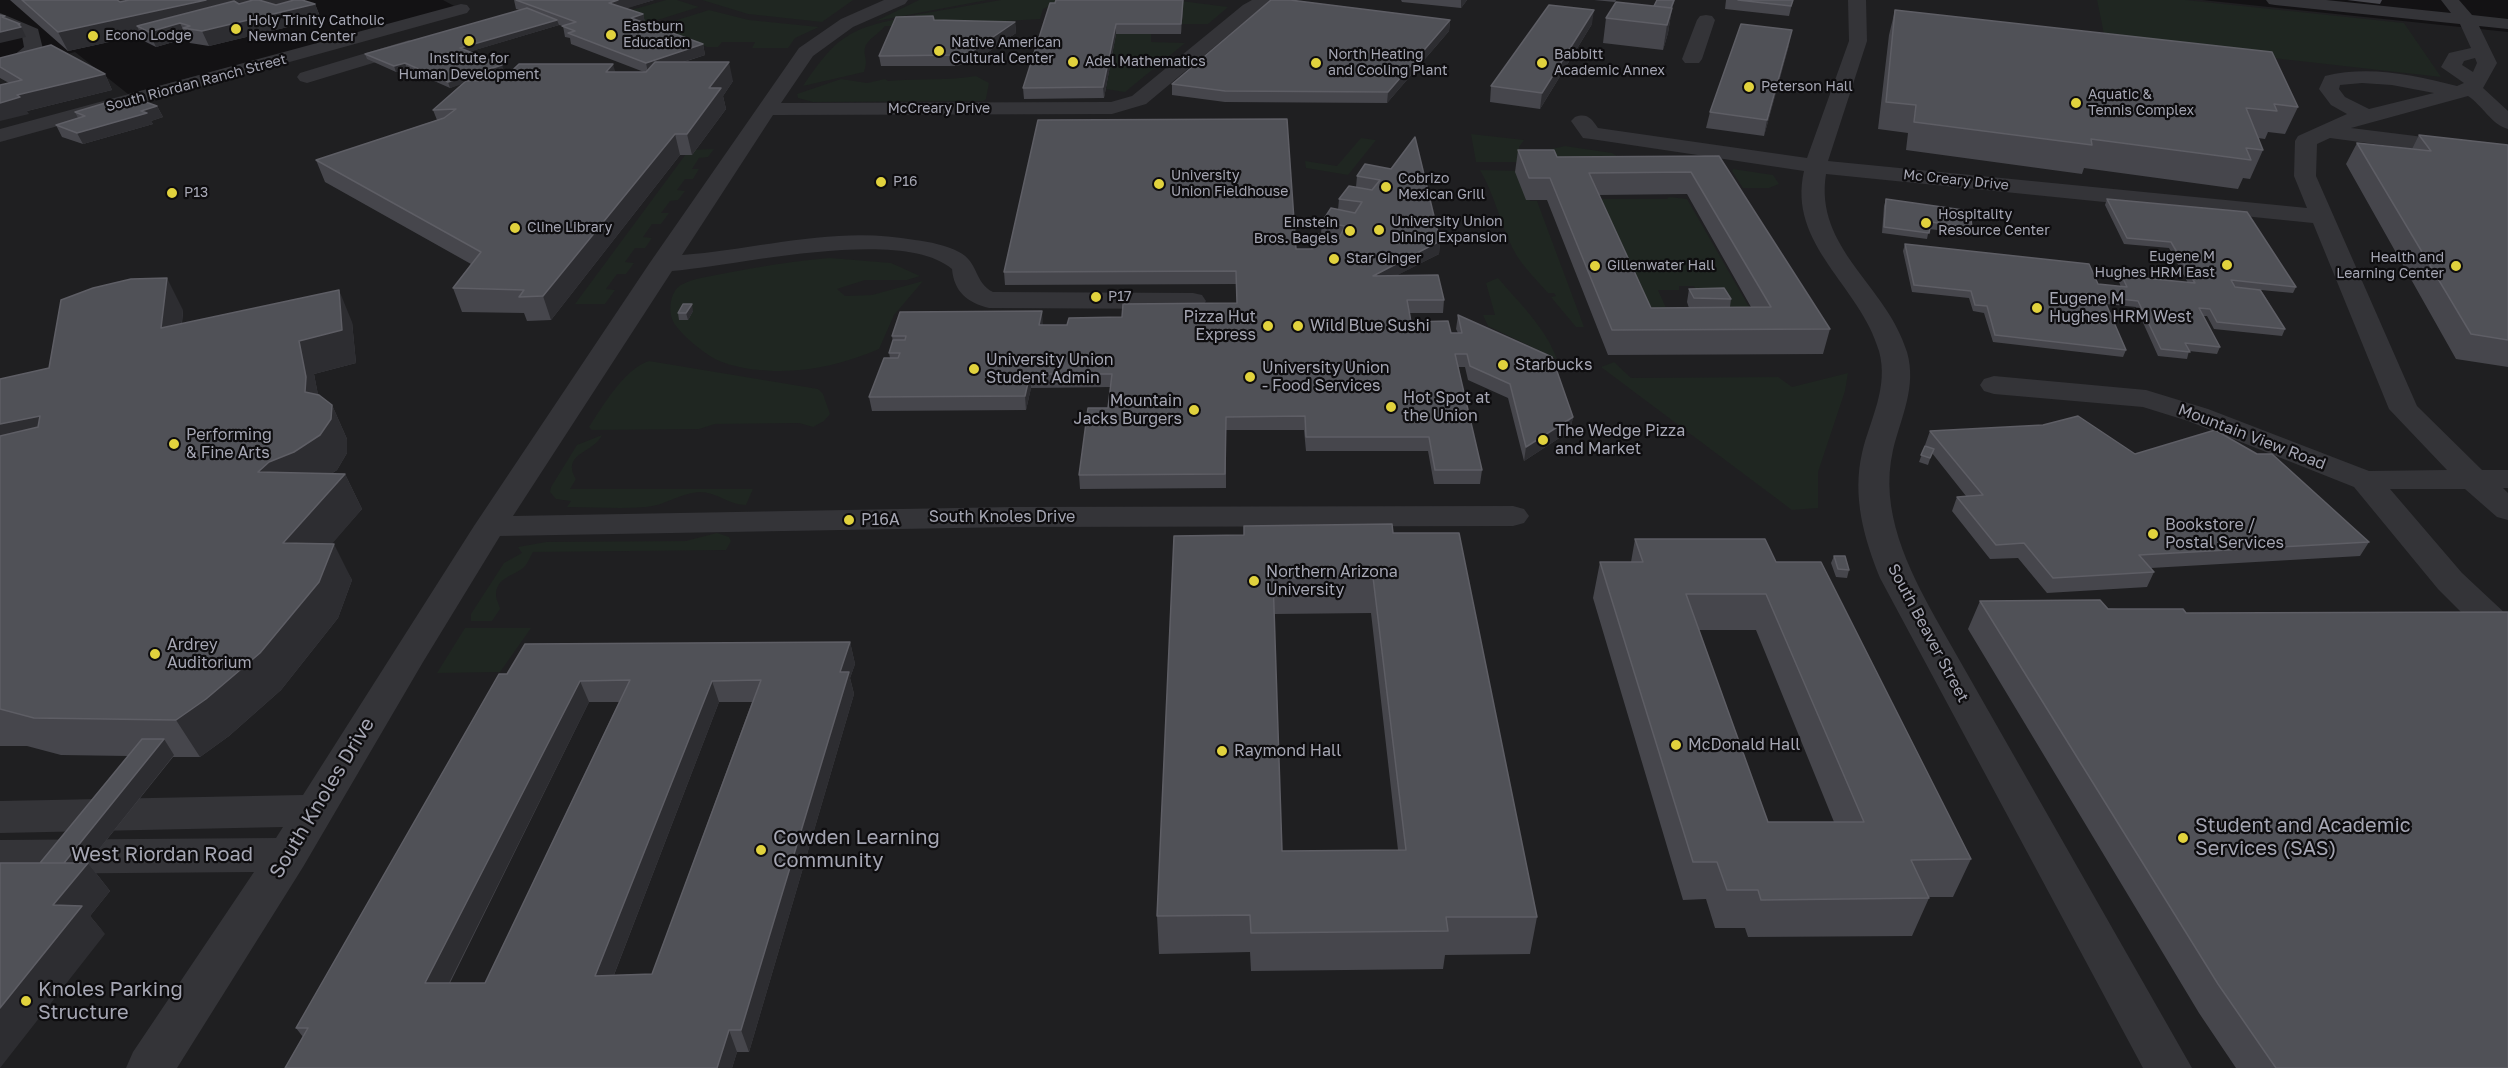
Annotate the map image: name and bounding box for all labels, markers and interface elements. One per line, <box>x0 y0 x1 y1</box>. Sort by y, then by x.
place label: Holy Trinity Catholic Newman Center <box>248 13 385 46</box>
place label: Eastburn Education <box>623 19 690 51</box>
marker: Holy Trinity Catholic Newman Center <box>229 22 243 36</box>
place label: Econo Lodge <box>105 28 192 44</box>
marker: Eastburn Education <box>604 28 618 42</box>
marker: Econo Lodge <box>86 29 100 43</box>
marker: Institute for Human Development <box>462 34 476 48</box>
place label: Native American Cultural Center <box>951 35 1061 68</box>
marker: Native American Cultural Center <box>932 44 946 58</box>
place label: North Heating and Cooling Plant <box>1328 47 1448 80</box>
place label: Babbitt Academic Annex <box>1554 47 1665 80</box>
street label: South Riordan Ranch Street <box>104 51 288 115</box>
place label: Institute for Human Development <box>399 51 539 84</box>
place label: Adel Mathematics <box>1085 54 1206 70</box>
marker: Adel Mathematics <box>1066 55 1080 69</box>
marker: North Heating and Cooling Plant <box>1309 56 1323 70</box>
marker: Babbitt Academic Annex <box>1535 56 1549 70</box>
place label: Peterson Hall <box>1761 79 1853 95</box>
marker: Peterson Hall <box>1742 80 1756 94</box>
place label: Aquatic & Tennis Complex <box>2088 87 2194 120</box>
marker: Aquatic & Tennis Complex <box>2069 96 2083 110</box>
street label: McCreary Drive <box>888 101 990 117</box>
street label: Mc Creary Drive <box>1902 166 2010 194</box>
place label: University Union Fieldhouse <box>1171 168 1288 200</box>
place label: Cobrizo Mexican Grill <box>1398 171 1485 204</box>
place label: P16 <box>893 174 917 190</box>
marker: P16 <box>874 175 888 189</box>
marker: University Union Fieldhouse <box>1152 177 1166 191</box>
marker: Cobrizo Mexican Grill <box>1379 180 1393 194</box>
place label: P13 <box>184 185 208 201</box>
marker: P13 <box>165 186 179 200</box>
place label: Hospitality Resource Center <box>1938 207 2050 240</box>
place label: University Union Dining Expansion <box>1391 214 1507 246</box>
place label: Einstein Bros. Bagels <box>1254 215 1338 248</box>
marker: Hospitality Resource Center <box>1919 216 1933 230</box>
place label: Cline Library <box>527 220 612 236</box>
marker: Cline Library <box>508 221 522 235</box>
marker: University Union Dining Expansion <box>1372 223 1386 237</box>
marker: Einstein Bros. Bagels <box>1343 224 1357 238</box>
place label: Eugene M Hughes HRM East <box>2095 249 2215 282</box>
place label: Health and Learning Center <box>2336 250 2444 282</box>
place label: Star Ginger <box>1346 251 1422 267</box>
marker: Star Ginger <box>1327 252 1341 266</box>
place label: Gillenwater Hall <box>1607 258 1715 274</box>
marker: Eugene M Hughes HRM East <box>2220 258 2234 272</box>
marker: Gillenwater Hall <box>1588 259 1602 273</box>
marker: Health and Learning Center <box>2449 259 2463 273</box>
place label: P17 <box>1108 289 1131 305</box>
place label: Eugene M Hughes HRM West <box>2049 289 2192 327</box>
marker: P17 <box>1089 290 1103 304</box>
marker: Eugene M Hughes HRM West <box>2030 301 2044 315</box>
place label: Pizza Hut Express <box>1183 307 1256 345</box>
place label: Wild Blue Sushi <box>1310 316 1430 336</box>
marker: Pizza Hut Express <box>1261 319 1275 333</box>
marker: Wild Blue Sushi <box>1291 319 1305 333</box>
place label: University Union Student Admin <box>986 350 1114 388</box>
place label: Starbucks <box>1515 355 1592 375</box>
place label: University Union - Food Services <box>1262 358 1390 396</box>
marker: Starbucks <box>1496 358 1510 372</box>
marker: University Union Student Admin <box>967 362 981 376</box>
marker: University Union - Food Services <box>1243 370 1257 384</box>
place label: Hot Spot at the Union <box>1403 388 1491 426</box>
place label: Mountain Jacks Burgers <box>1074 391 1182 429</box>
marker: Hot Spot at the Union <box>1384 400 1398 414</box>
street label: Mountain View Road <box>2175 400 2329 474</box>
marker: Mountain Jacks Burgers <box>1187 403 1201 417</box>
place label: The Wedge Pizza and Market <box>1555 421 1685 459</box>
place label: Performing & Fine Arts <box>186 425 272 463</box>
marker: The Wedge Pizza and Market <box>1536 433 1550 447</box>
marker: Performing & Fine Arts <box>167 437 181 451</box>
street label: South Knoles Drive <box>929 507 1075 527</box>
place label: P16A <box>861 510 900 530</box>
marker: P16A <box>842 513 856 527</box>
place label: Bookstore / Postal Services <box>2165 515 2284 553</box>
marker: Bookstore / Postal Services <box>2146 527 2160 541</box>
street label: South Beaver Street <box>1883 561 1973 705</box>
place label: Northern Arizona University <box>1266 562 1398 600</box>
marker: Northern Arizona University <box>1247 574 1261 588</box>
place label: Ardrey Auditorium <box>167 635 252 673</box>
marker: Ardrey Auditorium <box>148 647 162 661</box>
street label: South Knoles Drive <box>265 713 379 883</box>
place label: McDonald Hall <box>1688 735 1800 755</box>
marker: McDonald Hall <box>1669 738 1683 752</box>
place label: Raymond Hall <box>1234 741 1341 761</box>
marker: Raymond Hall <box>1215 744 1229 758</box>
place label: Student and Academic Services (SAS) <box>2195 814 2411 861</box>
place label: Cowden Learning Community <box>773 826 940 873</box>
marker: Student and Academic Services (SAS) <box>2176 831 2190 845</box>
street label: West Riordan Road <box>71 843 253 867</box>
marker: Cowden Learning Community <box>754 843 768 857</box>
place label: Knoles Parking Structure <box>38 978 183 1025</box>
marker: Knoles Parking Structure <box>19 994 33 1008</box>

